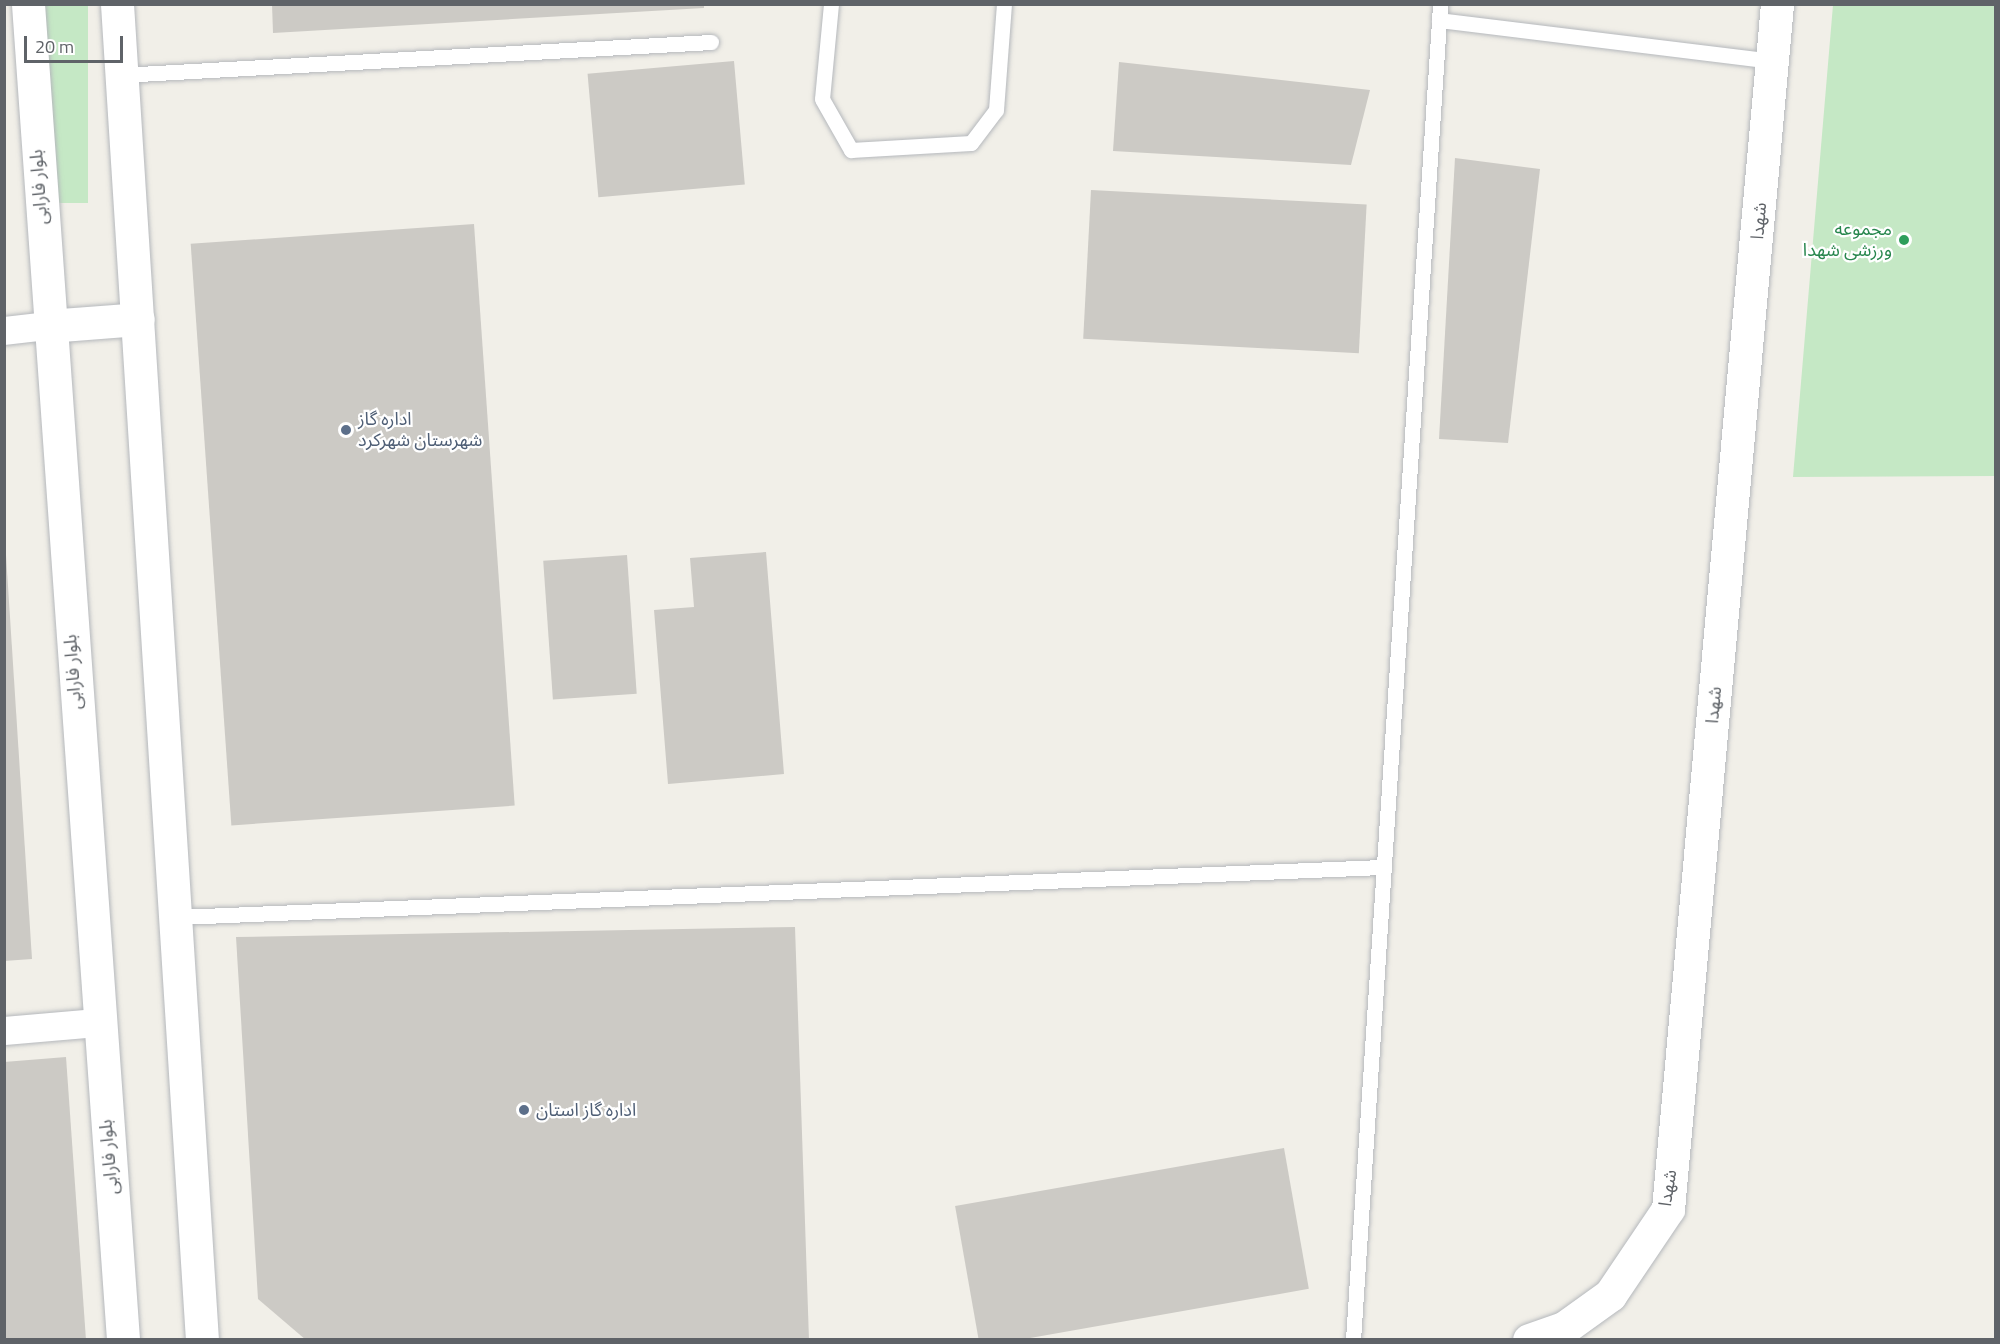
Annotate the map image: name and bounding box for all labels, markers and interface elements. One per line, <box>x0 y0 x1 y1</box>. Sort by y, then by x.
scale bar <box>27 24 126 62</box>
text: 20 m <box>35 33 74 60</box>
street label: بلوار فارابی <box>26 149 52 225</box>
street label: شهدا <box>1747 202 1771 240</box>
place label: مجموعه ورزشی شهدا <box>1803 219 1892 262</box>
marker: مجموعه ورزشی شهدا <box>1897 233 1911 247</box>
place label: اداره گاز شهرستان شهرکرد <box>358 409 482 452</box>
marker: اداره گاز شهرستان شهرکرد <box>339 423 353 437</box>
street label: بلوار فارابی <box>60 634 86 710</box>
street label: شهدا <box>1702 686 1726 724</box>
place label: اداره گاز استان <box>536 1099 636 1121</box>
marker: اداره گاز استان <box>517 1103 531 1117</box>
street label: بلوار فارابی <box>95 1119 123 1195</box>
street label: شهدا <box>1654 1168 1682 1208</box>

